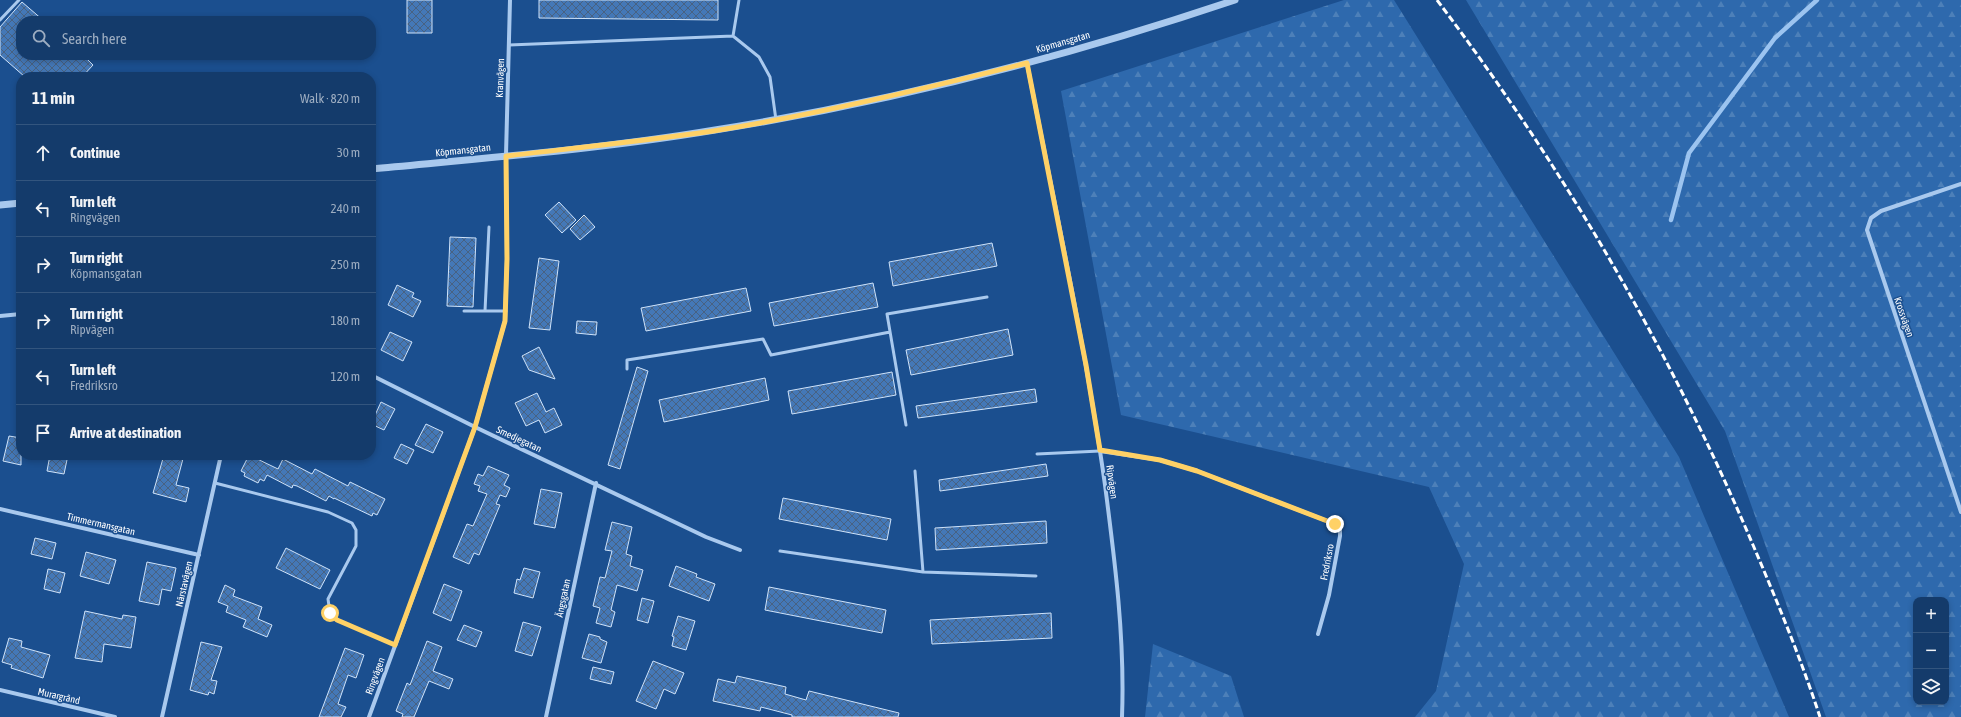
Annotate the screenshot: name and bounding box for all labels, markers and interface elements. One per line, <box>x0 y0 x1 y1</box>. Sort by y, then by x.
search box <box>16 16 376 60</box>
icon: search <box>30 27 52 49</box>
street label: Köpmansgatan <box>1035 29 1091 55</box>
text: Search here <box>62 30 127 47</box>
street label: Kranvägen <box>494 58 506 98</box>
text: 11 min <box>32 88 75 108</box>
text: Walk · 820 m <box>300 91 360 106</box>
icon: ahead <box>32 142 54 164</box>
street label: Köpmansgatan <box>435 142 491 158</box>
text: Continue <box>70 144 120 161</box>
text: 30 m <box>337 145 360 160</box>
text: Turn left <box>70 193 116 210</box>
icon: left <box>32 198 54 220</box>
text: 240 m <box>331 201 360 216</box>
text: Ringvägen <box>70 210 120 225</box>
text: Turn right <box>70 249 123 266</box>
icon: right <box>32 254 54 276</box>
text: 250 m <box>331 257 360 272</box>
text: Köpmansgatan <box>70 266 142 281</box>
street label: Krossvägen <box>1892 295 1916 339</box>
text: Turn right <box>70 305 123 322</box>
icon: right <box>32 310 54 332</box>
text: 180 m <box>331 313 360 328</box>
text: Ripvägen <box>70 322 114 337</box>
text: Turn left <box>70 361 116 378</box>
icon: left <box>32 366 54 388</box>
text: 120 m <box>331 369 360 384</box>
text: Fredriksro <box>70 378 118 393</box>
icon: arrive <box>32 422 54 444</box>
text: Arrive at destination <box>70 424 181 441</box>
street label: Smedjegatan <box>495 424 543 454</box>
street label: Ripvägen <box>1104 464 1120 500</box>
street label: Timmermansgatan <box>66 511 136 537</box>
route end <box>1326 515 1344 533</box>
street label: Fredriksro <box>1318 543 1336 581</box>
street label: Närstavägen <box>173 560 195 608</box>
street label: Ängsgatan <box>554 578 572 618</box>
map controls <box>1913 597 1949 705</box>
button: + <box>1913 597 1949 633</box>
route start <box>321 604 339 622</box>
button: − <box>1913 633 1949 669</box>
street label: Ringvägen <box>363 656 387 696</box>
button: layers <box>1913 669 1949 705</box>
street label: Murargränd <box>37 686 81 706</box>

